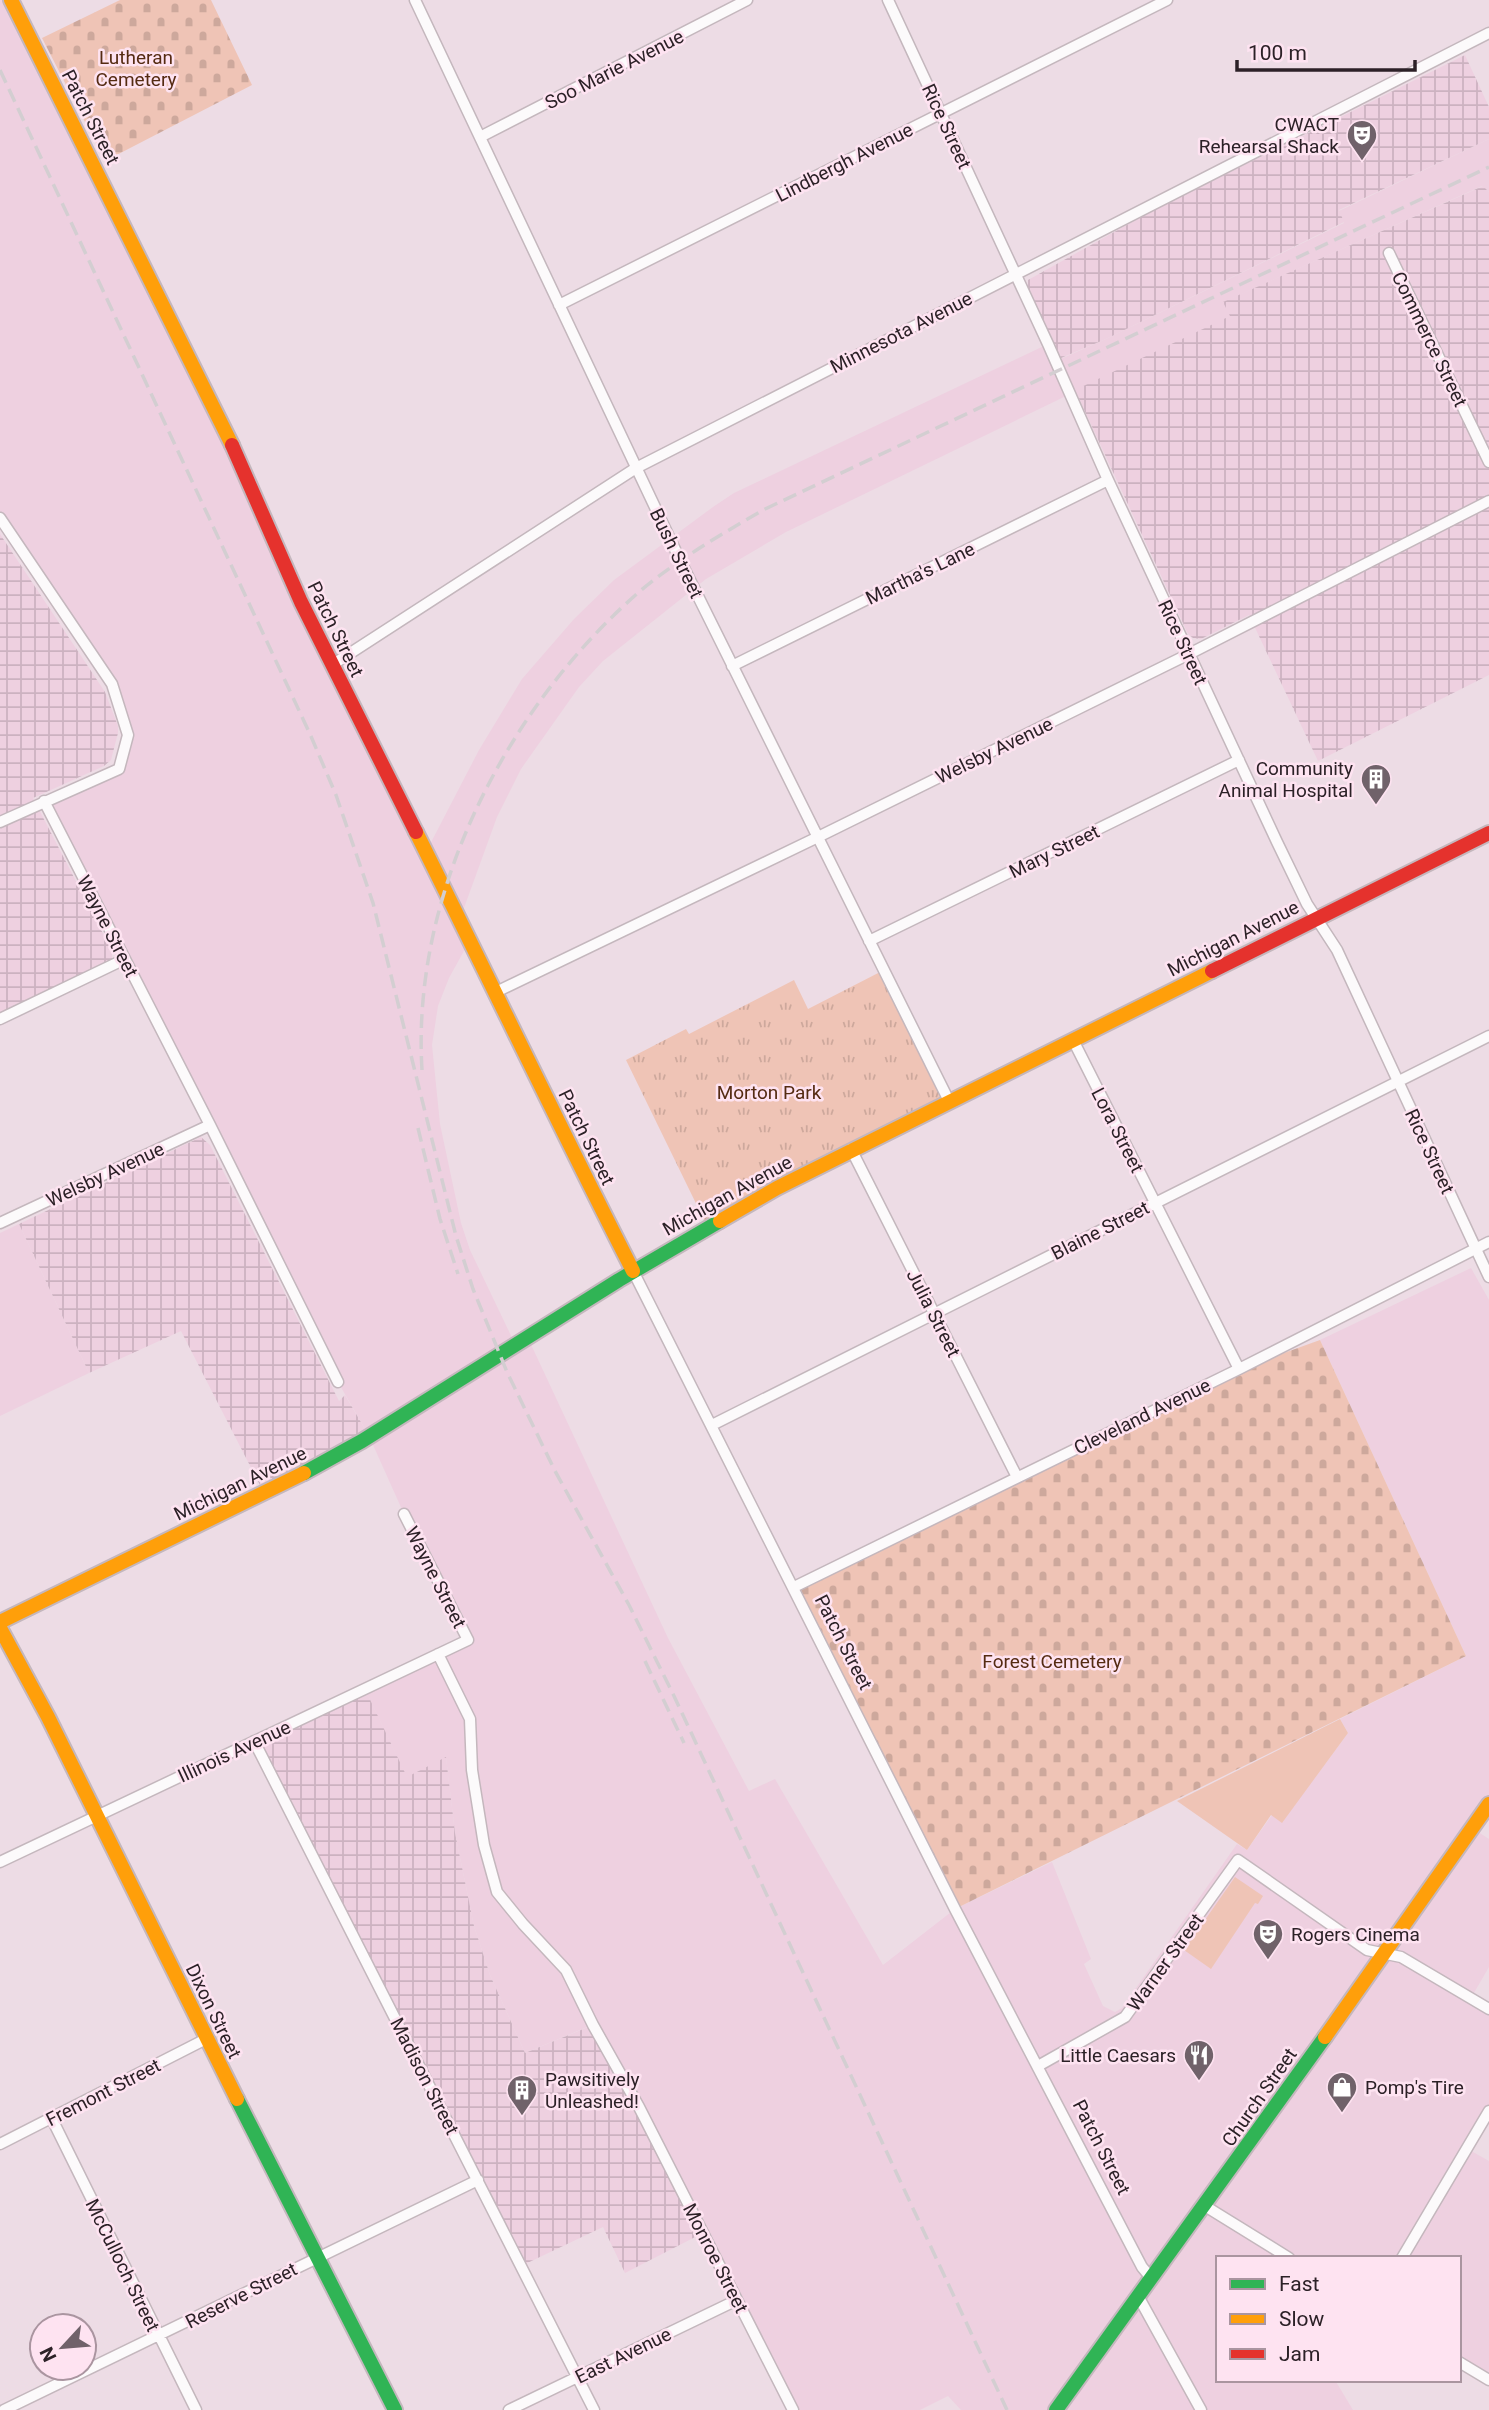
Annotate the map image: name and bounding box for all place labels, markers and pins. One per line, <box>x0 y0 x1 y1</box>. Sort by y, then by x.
place label: CWACT Rehearsal Shack <box>1199 113 1339 158</box>
theatre icon: CWACT Rehearsal Shack <box>1345 118 1379 162</box>
place label: Community Animal Hospital <box>1219 757 1353 802</box>
building icon: Community Animal Hospital <box>1359 762 1393 806</box>
theatre icon: Rogers Cinema <box>1251 1917 1285 1961</box>
place label: Rogers Cinema <box>1291 1923 1420 1946</box>
restaurant icon: Little Caesars <box>1182 2038 1216 2082</box>
place label: Little Caesars <box>1060 2044 1176 2067</box>
place label: Pawsitively Unleashed! <box>545 2068 640 2113</box>
shop icon: Pomp's Tire <box>1325 2070 1359 2114</box>
building icon: Pawsitively Unleashed! <box>505 2073 539 2117</box>
place label: Pomp's Tire <box>1365 2076 1464 2099</box>

